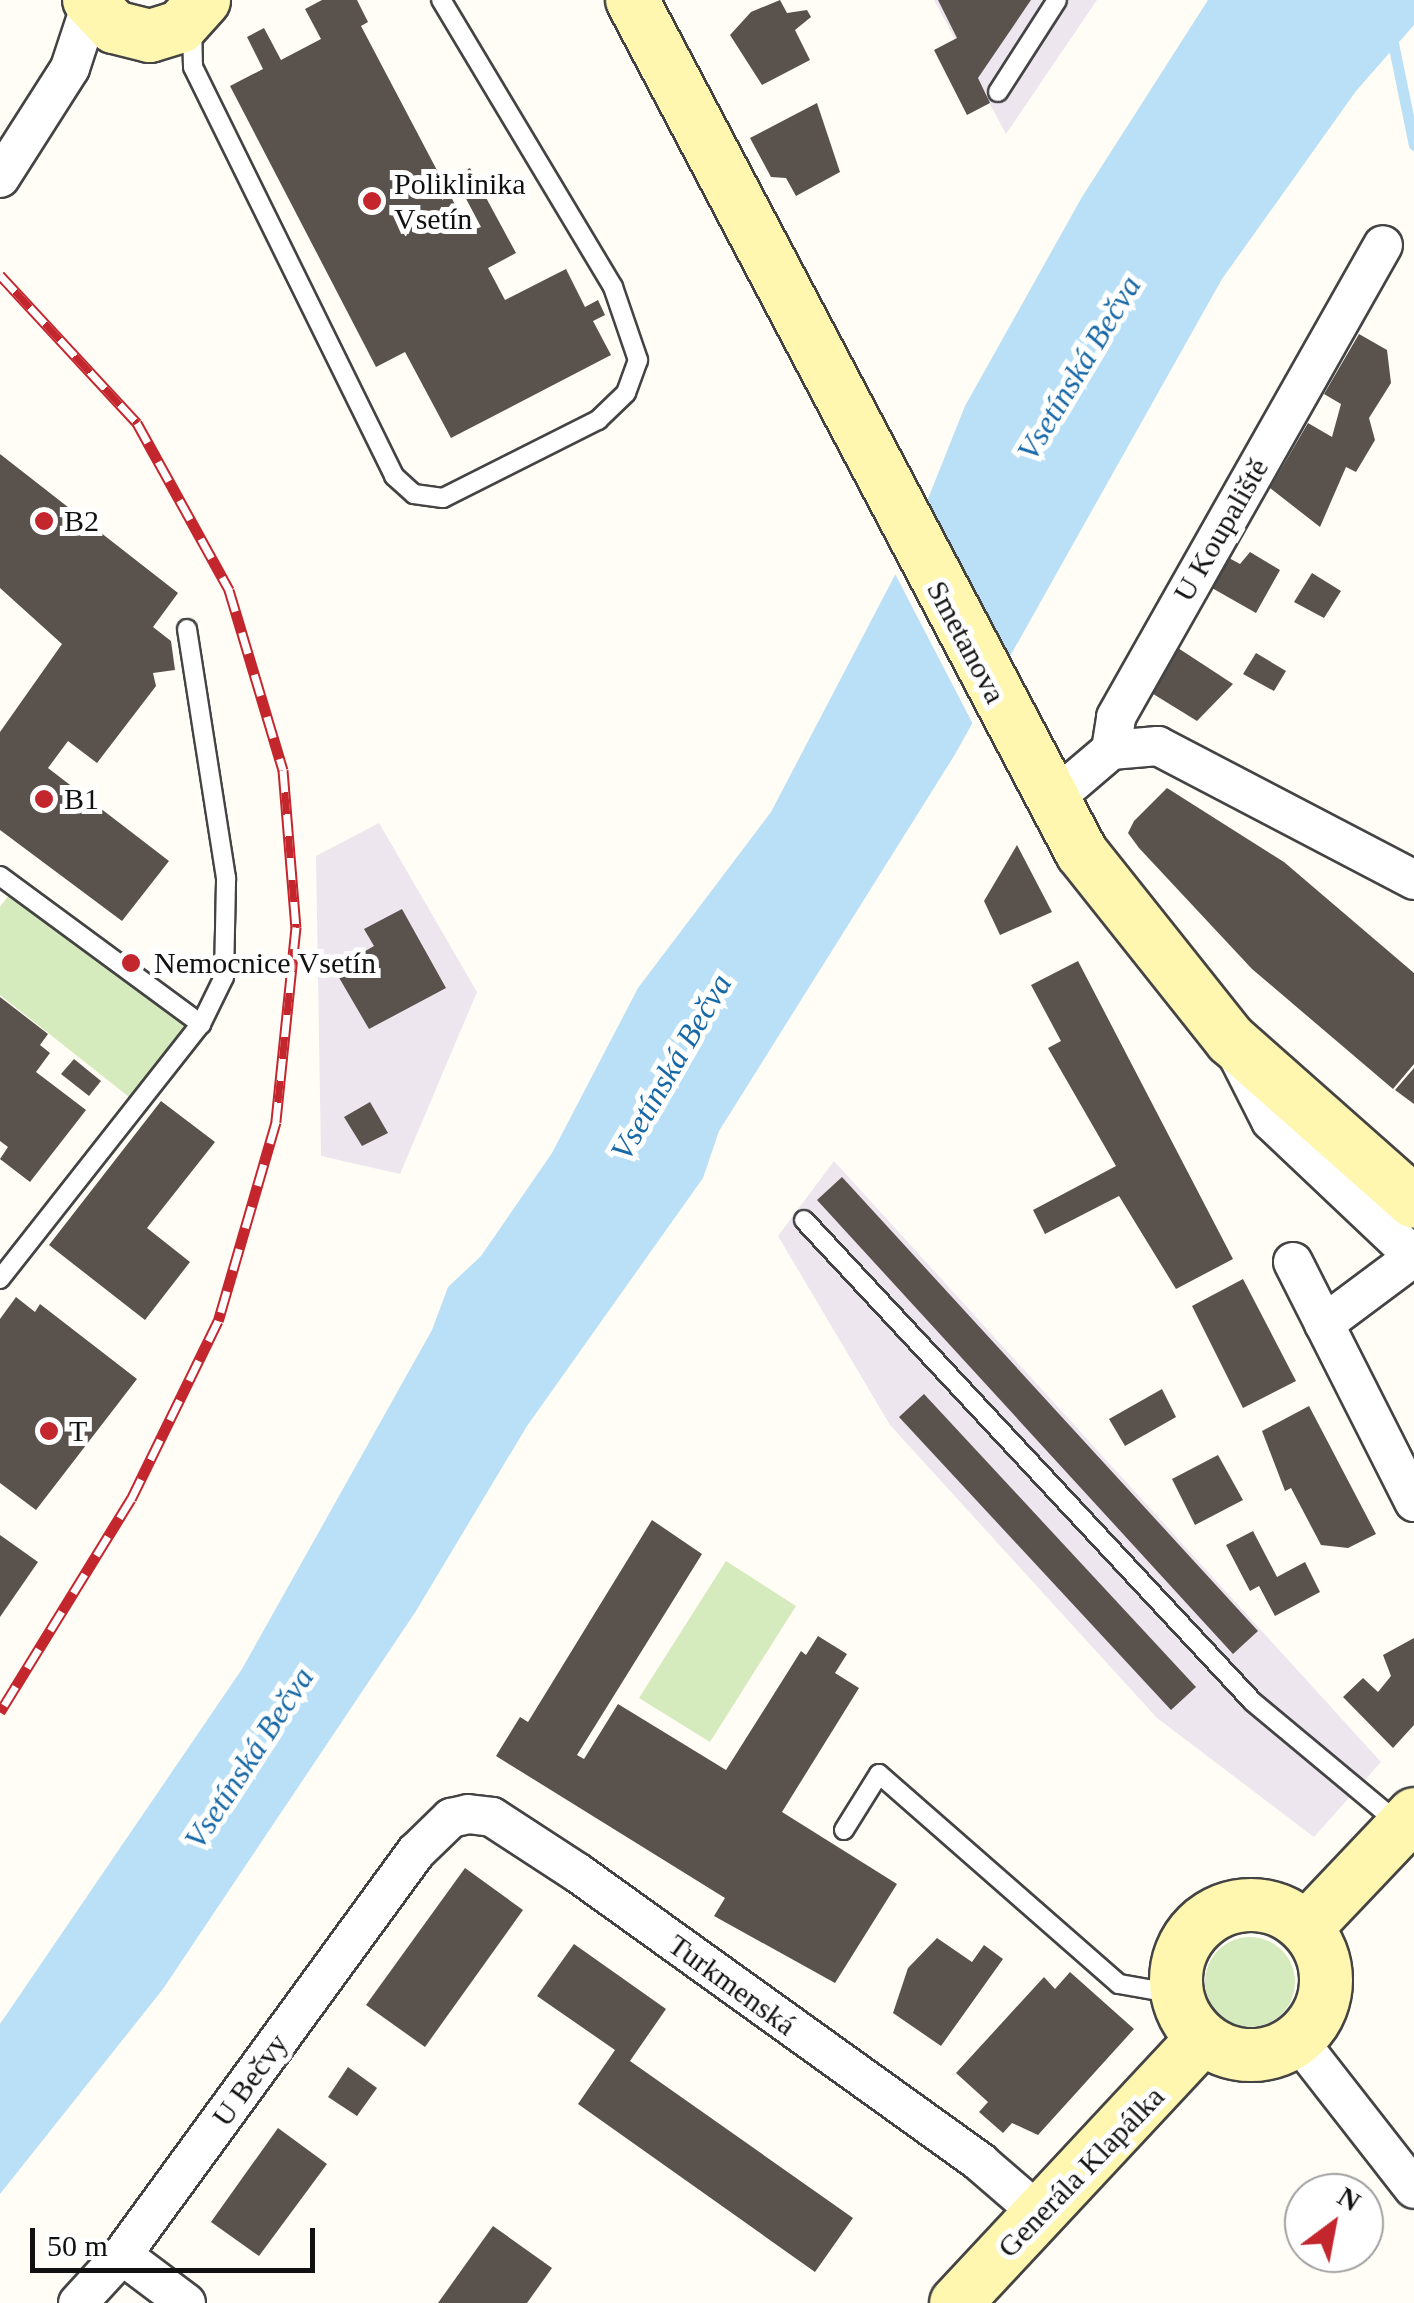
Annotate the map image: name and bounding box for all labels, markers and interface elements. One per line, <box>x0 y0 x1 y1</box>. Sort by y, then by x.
place label: Poliklinika Vsetín <box>394 166 526 236</box>
marker: Poliklinika Vsetín <box>359 188 385 214</box>
water label: Vsetínská Bečva <box>1009 269 1149 467</box>
street label: U Koupaliště <box>1166 452 1276 608</box>
place label: B2 <box>64 503 99 539</box>
marker: B2 <box>33 510 55 532</box>
street label: Smetanova <box>919 575 1013 709</box>
place label: B1 <box>64 781 99 817</box>
marker: B1 <box>33 788 55 810</box>
place label: Nemocnice Vsetín <box>154 945 376 981</box>
marker: Nemocnice Vsetín <box>118 950 144 976</box>
water label: Vsetínská Bečva <box>602 967 740 1167</box>
place label: T <box>69 1413 87 1449</box>
marker: T <box>38 1420 60 1442</box>
water label: Vsetínská Bečva <box>176 1660 322 1856</box>
street label: Turkmenská <box>661 1927 803 2043</box>
street label: U Bečvy <box>204 2027 296 2133</box>
street label: Generála Klapálka <box>990 2079 1172 2265</box>
north arrow <box>1284 2173 1384 2273</box>
text: N <box>1332 2180 1366 2217</box>
scale bar <box>35 2208 320 2270</box>
text: 50 m <box>47 2229 108 2262</box>

